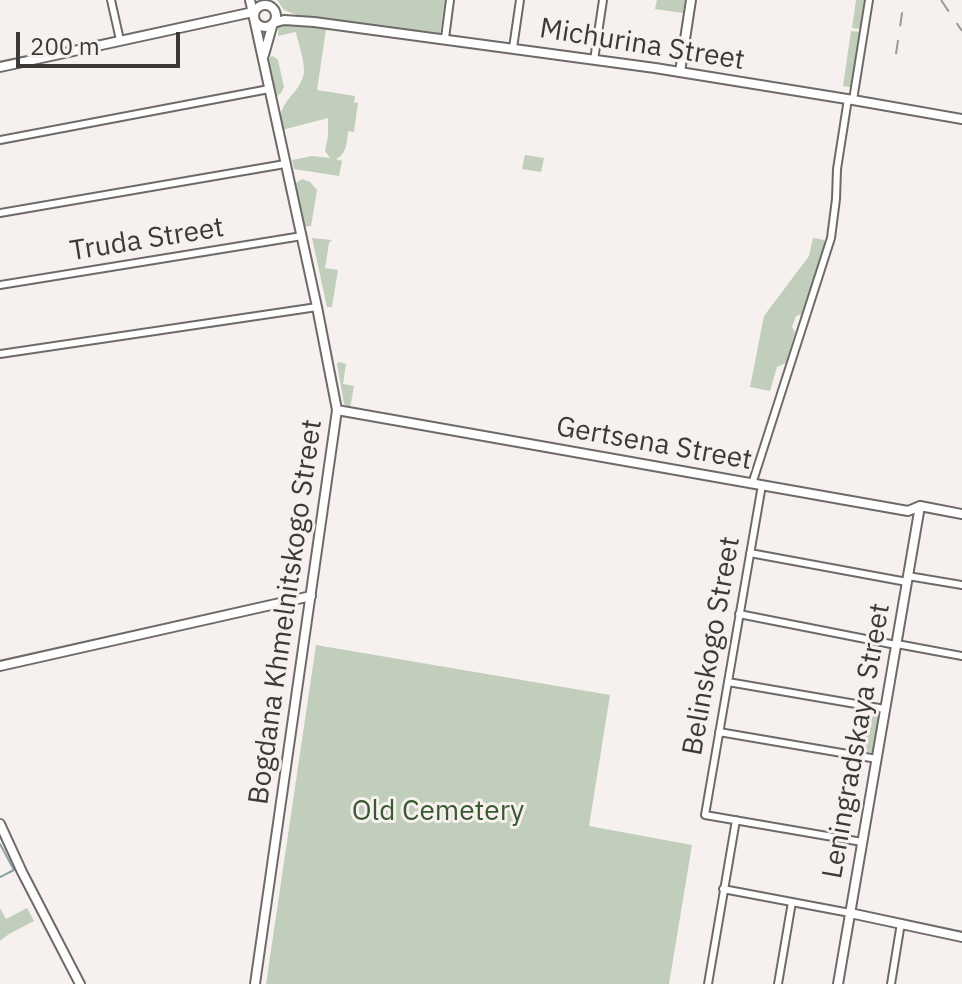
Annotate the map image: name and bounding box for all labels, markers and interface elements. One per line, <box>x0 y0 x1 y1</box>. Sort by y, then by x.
street label: Michurina Street <box>537 12 747 78</box>
scale bar <box>20 16 184 66</box>
text: 200 m <box>30 30 100 62</box>
street label: Truda Street <box>68 211 226 269</box>
street label: Gertsena Street <box>553 410 755 478</box>
street label: Bogdana Khmelnitskogo Street <box>242 417 330 807</box>
street label: Belinskogo Street <box>676 534 748 758</box>
street label: Leningradskaya Street <box>816 601 898 881</box>
park label: Old Cemetery <box>352 795 524 829</box>

